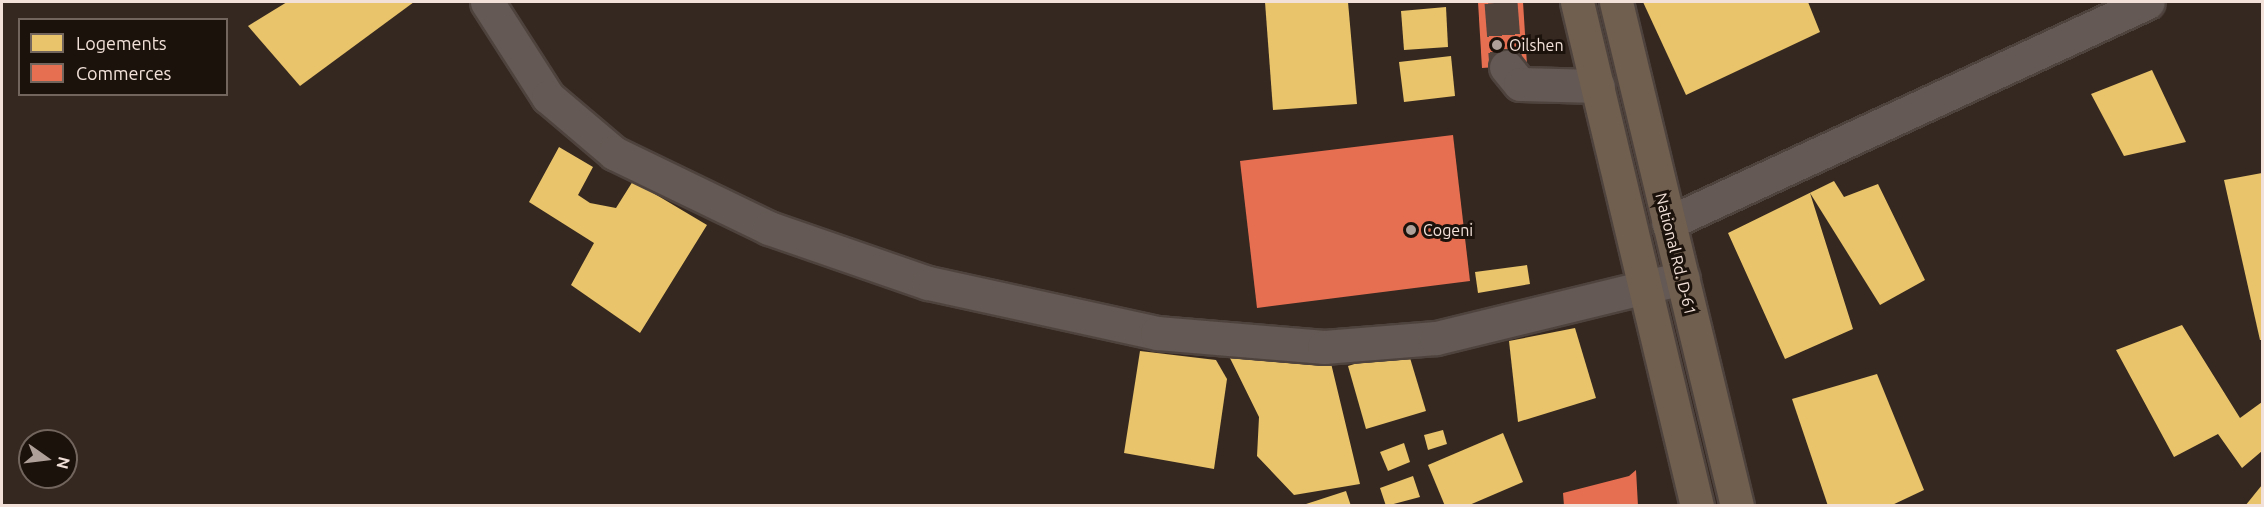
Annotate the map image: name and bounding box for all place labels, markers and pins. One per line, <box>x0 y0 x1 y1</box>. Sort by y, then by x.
place label: Oilshen <box>1509 35 1564 55</box>
marker: Oilshen <box>1490 38 1504 52</box>
place label: Cogeni <box>1423 220 1473 240</box>
marker: Cogeni <box>1404 223 1418 237</box>

